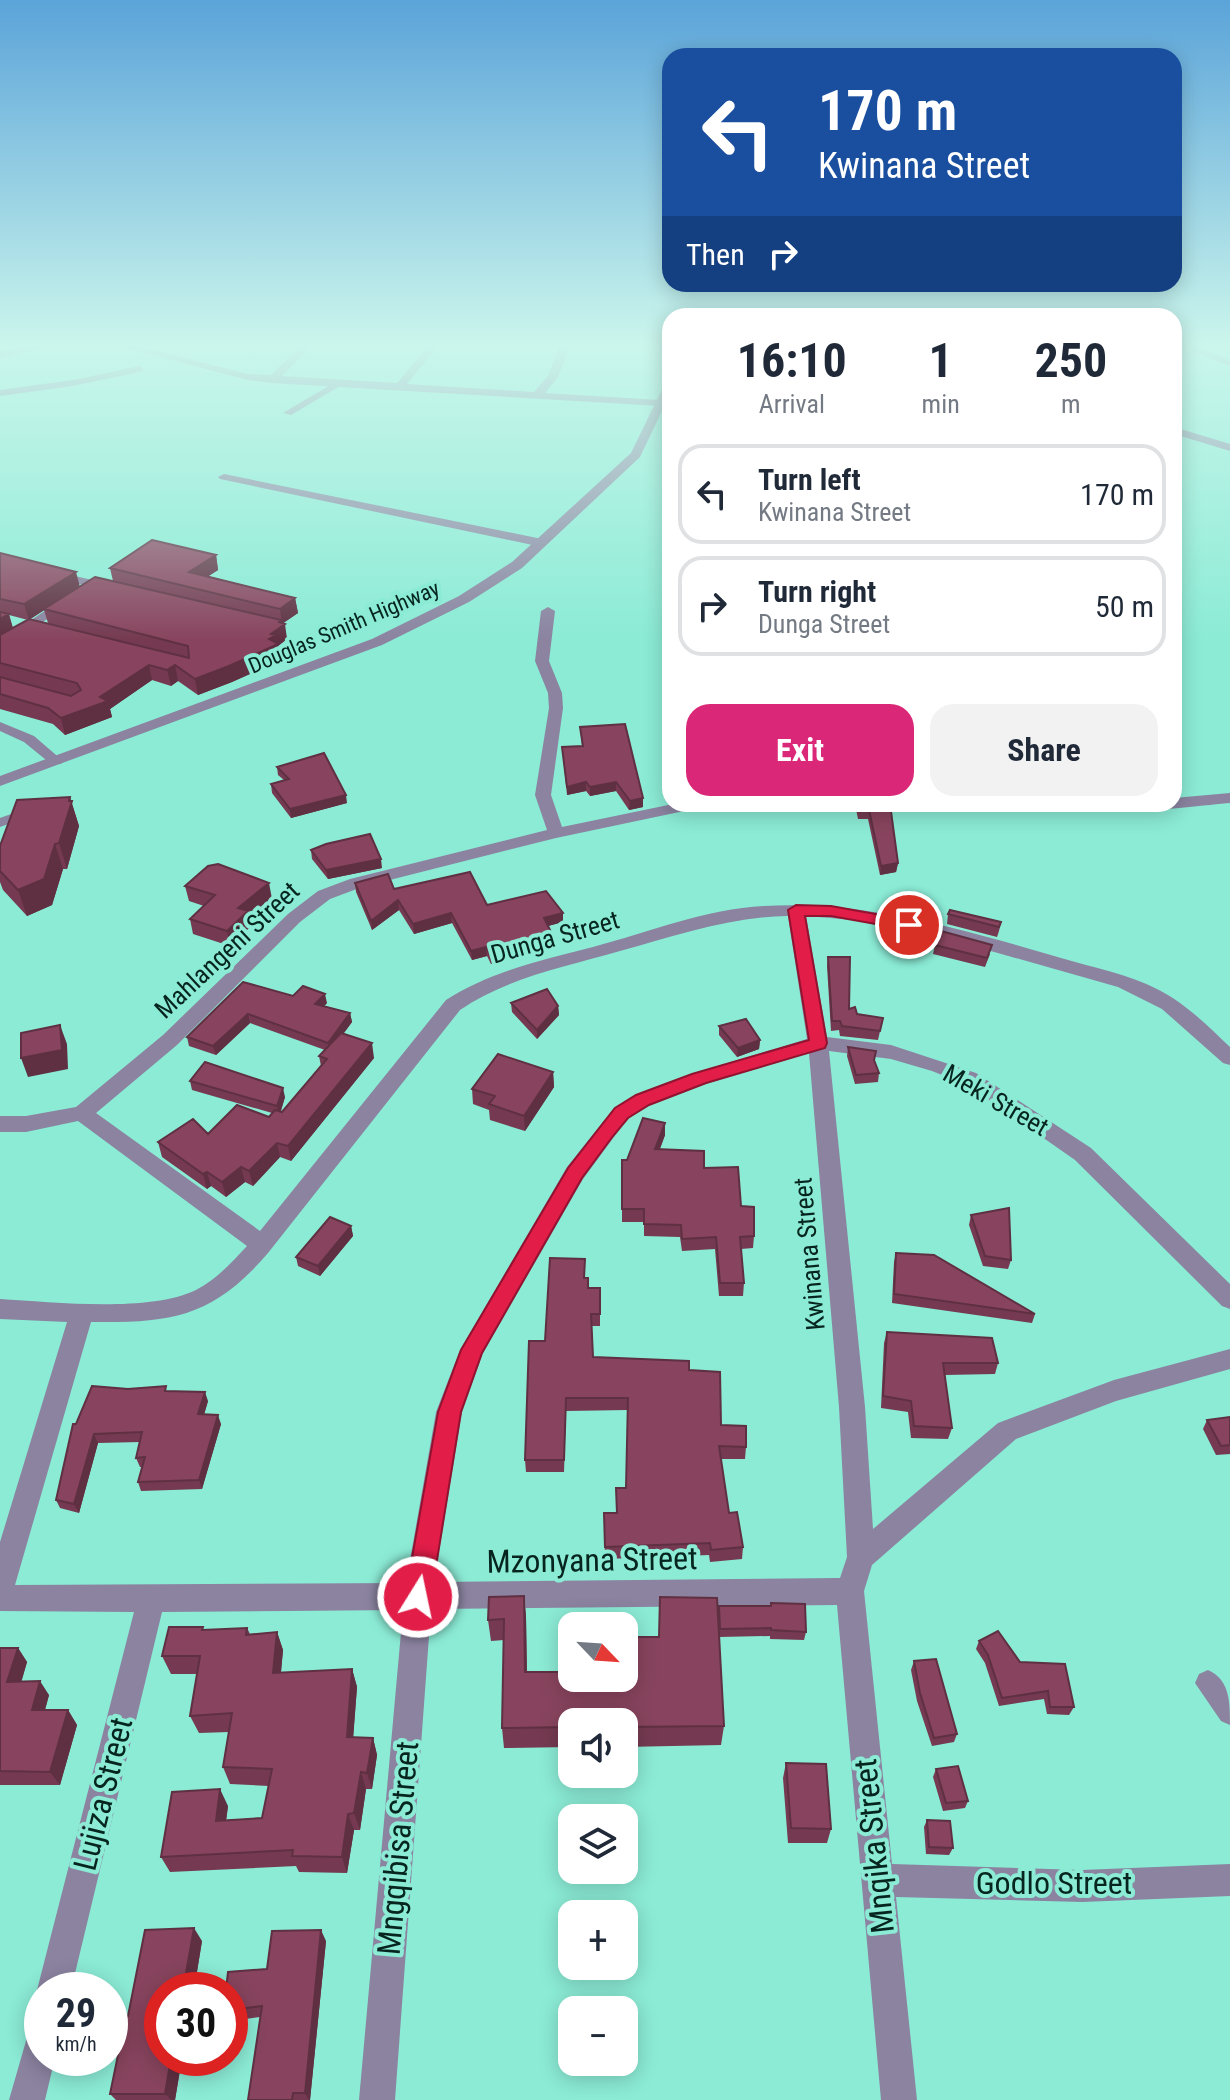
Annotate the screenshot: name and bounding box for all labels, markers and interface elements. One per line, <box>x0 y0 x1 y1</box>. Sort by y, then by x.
text: 170 m <box>818 78 957 144</box>
icon: left <box>686 80 790 184</box>
text: Kwinana Street <box>818 145 1030 187</box>
icon: right <box>761 232 805 276</box>
text: Then <box>686 237 745 272</box>
text: 16:10 <box>737 332 847 389</box>
text: 1 <box>929 332 953 389</box>
text: 250 <box>1034 332 1107 389</box>
text: Arrival <box>759 389 825 419</box>
text: min <box>922 389 960 419</box>
text: m <box>1061 389 1081 419</box>
text: Turn left <box>758 462 861 497</box>
icon: left <box>690 472 734 516</box>
text: 170 m <box>1080 477 1154 512</box>
text: Kwinana Street <box>758 497 911 527</box>
text: Turn right <box>758 574 876 609</box>
street label: Douglas Smith Highway <box>245 575 443 679</box>
icon: right <box>690 584 734 628</box>
text: 50 m <box>1095 589 1154 624</box>
text: Dunga Street <box>758 609 890 639</box>
button: Exit <box>686 704 914 796</box>
button: Share <box>930 704 1158 796</box>
street label: Mahlangeni Street <box>149 876 305 1024</box>
pin <box>875 891 943 959</box>
icon: arrive <box>887 903 931 947</box>
street label: Dunga Street <box>487 904 623 970</box>
street label: Meki Street <box>938 1058 1054 1142</box>
street label: Kwinana Street <box>787 1176 831 1332</box>
street label: Mzonyana Street <box>486 1539 698 1581</box>
position arrow <box>376 1555 460 1639</box>
north arrow <box>558 1612 638 1692</box>
map controls <box>558 1612 638 2076</box>
button: sound <box>558 1708 638 1788</box>
street label: Lujiza Street <box>66 1714 140 1874</box>
street label: Mngqibisa Street <box>370 1740 426 1956</box>
street label: Mnqika Street <box>846 1757 902 1935</box>
button: layers <box>558 1804 638 1884</box>
street label: Godlo Street <box>976 1864 1132 1902</box>
button: + <box>558 1900 638 1980</box>
speed limit sign: 30 <box>144 1972 248 2076</box>
text: 29 <box>56 1990 96 2037</box>
button: − <box>558 1996 638 2076</box>
text: km/h <box>55 2032 97 2056</box>

